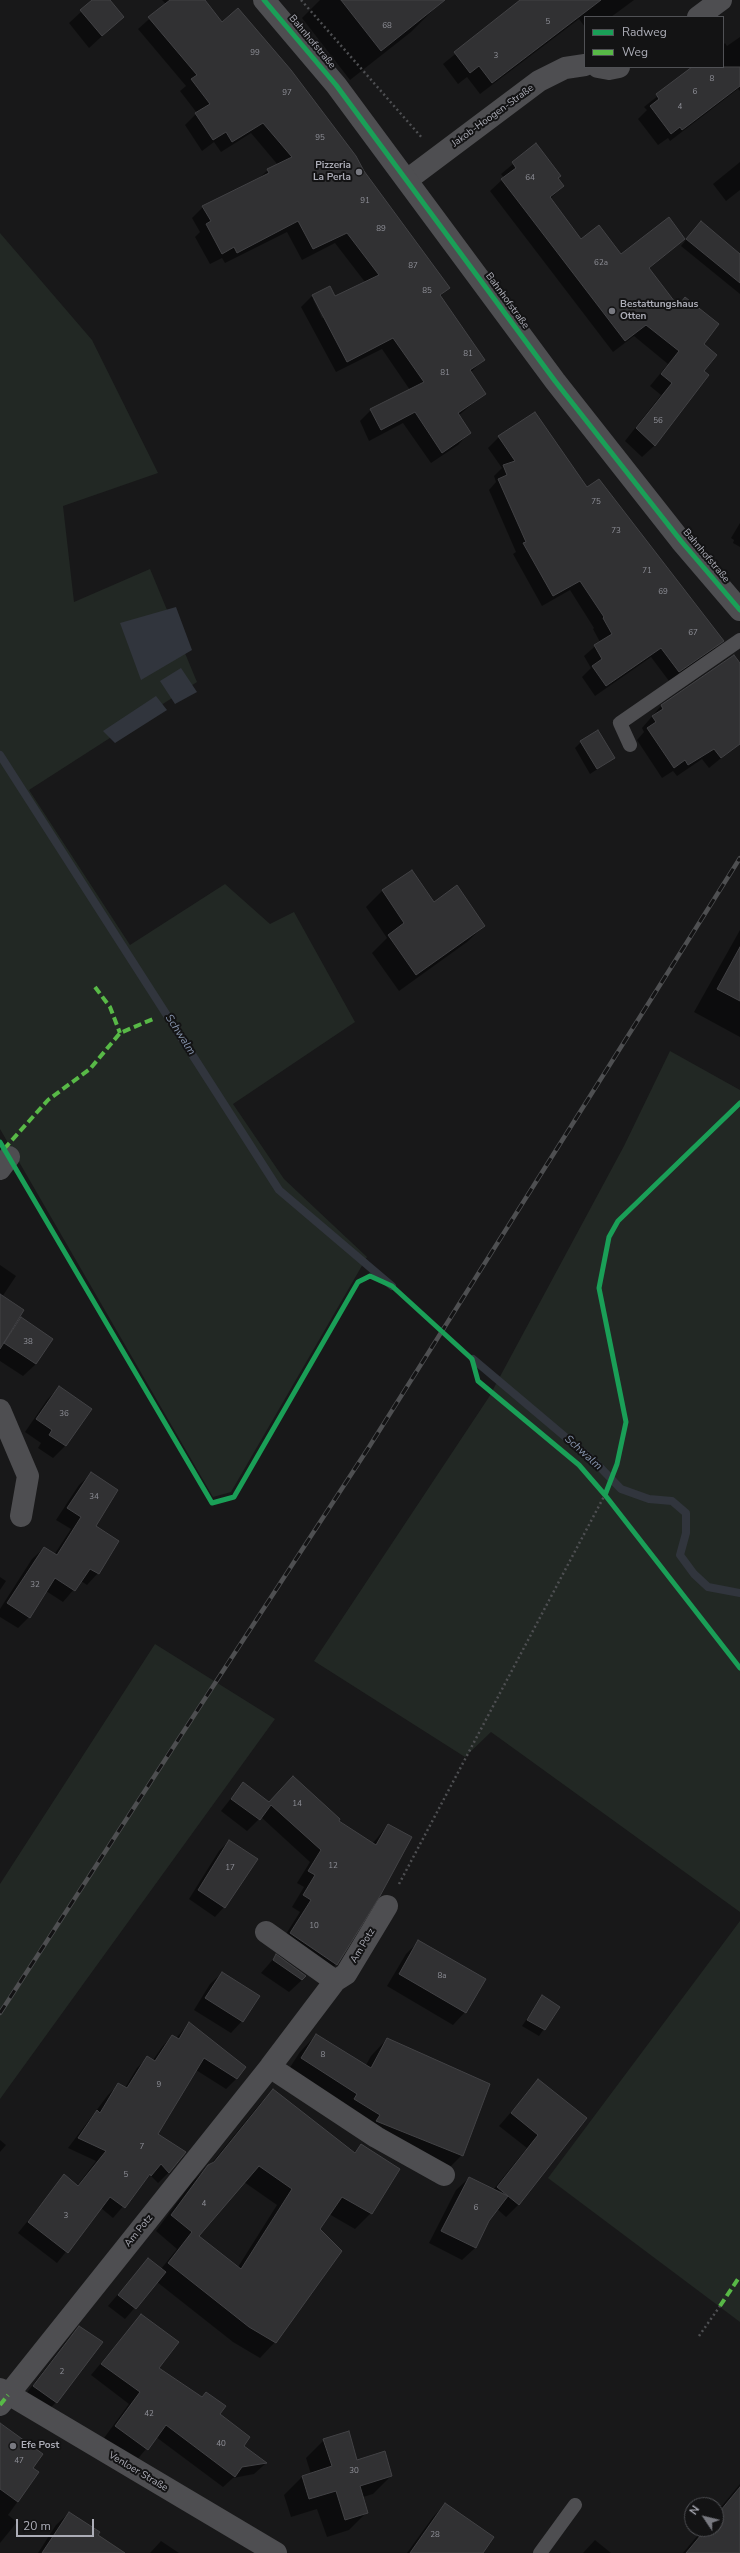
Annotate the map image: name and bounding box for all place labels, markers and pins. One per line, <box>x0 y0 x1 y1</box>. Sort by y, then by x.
place label: Pizzeria La Perla <box>313 160 351 184</box>
marker: Pizzeria La Perla <box>354 167 364 177</box>
place label: Bestattungshaus Otten <box>620 299 698 322</box>
marker: Bestattungshaus Otten <box>607 306 617 316</box>
place label: Efe Post <box>21 2440 59 2452</box>
marker: Efe Post <box>8 2441 18 2451</box>

